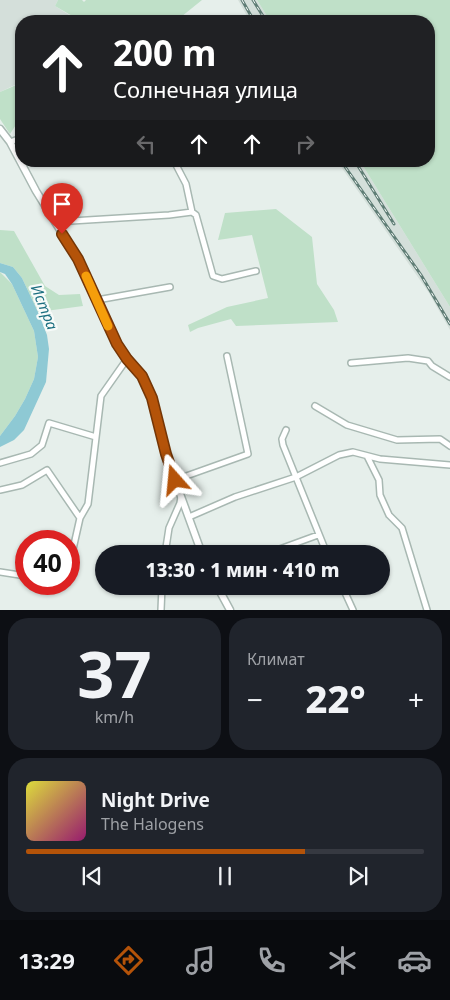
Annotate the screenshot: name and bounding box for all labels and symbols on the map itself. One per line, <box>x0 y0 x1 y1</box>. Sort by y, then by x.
pin <box>41 183 83 234</box>
water label: Истра <box>27 281 63 333</box>
position arrow <box>148 453 200 505</box>
speed limit sign: 40 <box>15 530 80 595</box>

